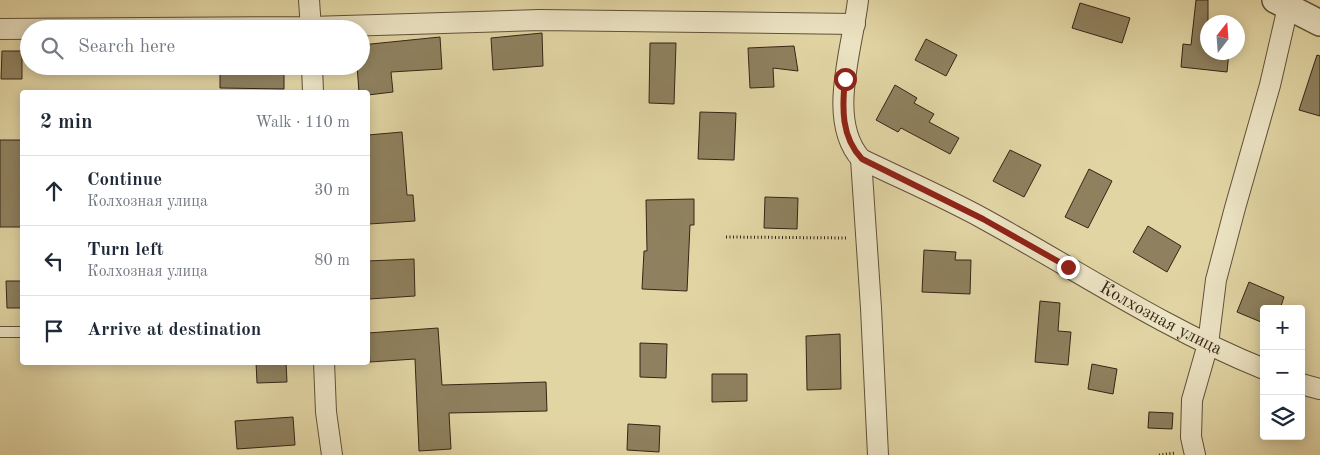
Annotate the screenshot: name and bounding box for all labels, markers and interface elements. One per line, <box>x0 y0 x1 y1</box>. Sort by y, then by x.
north arrow <box>1200 15 1245 60</box>
search box <box>20 20 370 75</box>
icon: search <box>38 34 66 62</box>
text: Search here <box>78 38 175 57</box>
route start <box>834 68 857 91</box>
text: 2 min <box>40 112 93 133</box>
text: Walk · 110 m <box>255 115 350 131</box>
text: Continue <box>87 171 162 190</box>
icon: ahead <box>40 177 68 205</box>
text: 30 m <box>314 183 350 199</box>
text: Колхозная улица <box>87 194 208 210</box>
text: Turn left <box>87 241 164 260</box>
icon: left <box>40 247 68 275</box>
text: 80 m <box>314 253 350 269</box>
route end <box>1057 256 1080 279</box>
text: Колхозная улица <box>87 264 208 280</box>
street label: Колхозная улица <box>1096 278 1225 358</box>
map controls <box>1260 305 1305 440</box>
button: + <box>1260 305 1305 350</box>
icon: arrive <box>40 317 68 345</box>
text: Arrive at destination <box>87 321 261 340</box>
button: − <box>1260 350 1305 395</box>
button: layers <box>1260 395 1305 440</box>

